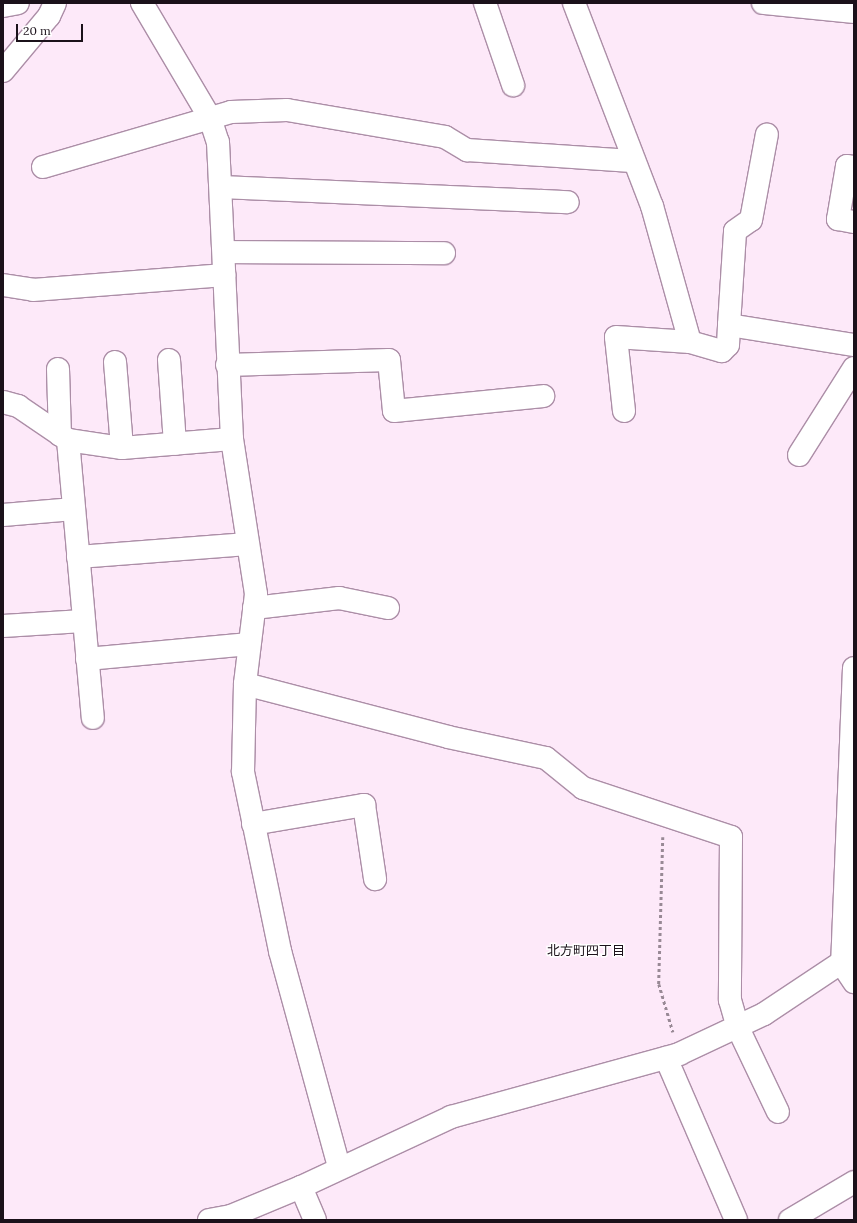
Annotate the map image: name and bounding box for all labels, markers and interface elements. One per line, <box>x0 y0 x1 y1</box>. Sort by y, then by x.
scale bar <box>18 16 85 42</box>
text: 20 m <box>23 23 51 38</box>
district label: 北方町四丁目 <box>547 943 625 959</box>

